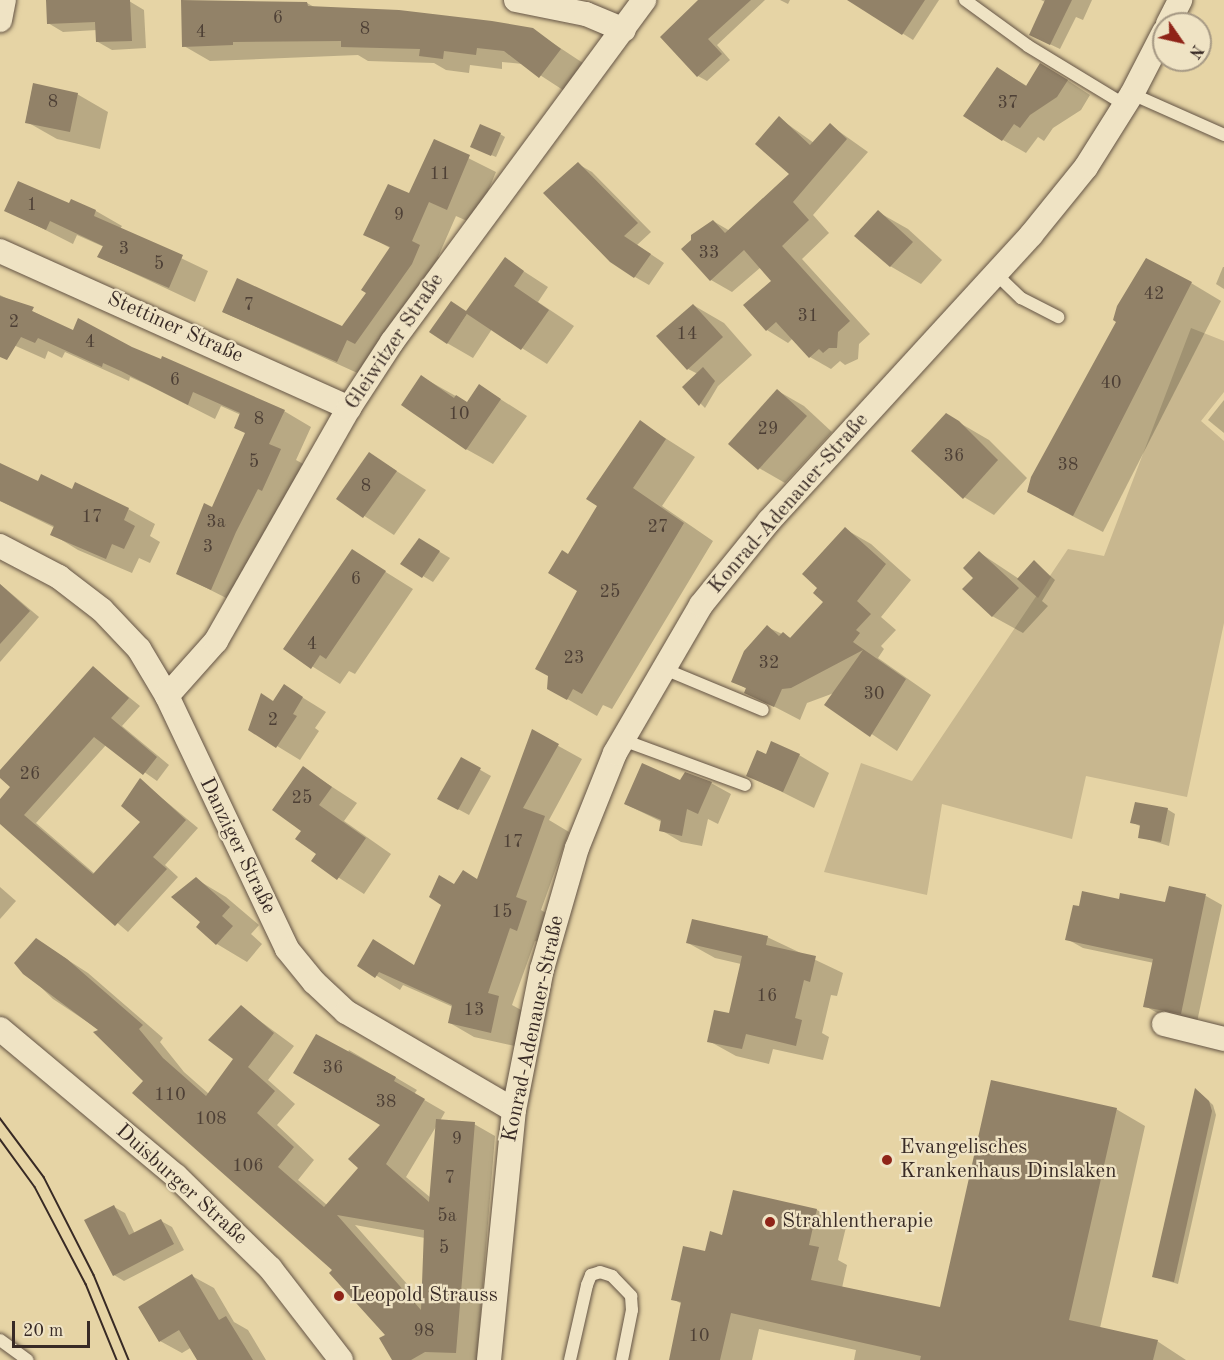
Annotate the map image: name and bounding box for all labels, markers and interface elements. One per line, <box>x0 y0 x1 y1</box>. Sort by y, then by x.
house number: 6 <box>273 7 283 29</box>
north arrow <box>1152 12 1212 72</box>
house number: 8 <box>360 18 370 40</box>
house number: 4 <box>196 21 206 43</box>
text: N <box>1185 41 1205 60</box>
house number: 8 <box>48 91 58 113</box>
house number: 37 <box>998 92 1018 114</box>
house number: 11 <box>430 163 450 185</box>
house number: 1 <box>27 194 37 216</box>
house number: 9 <box>394 204 404 226</box>
house number: 3 <box>119 238 129 260</box>
house number: 33 <box>699 242 719 264</box>
house number: 5 <box>154 253 164 275</box>
street label: Gleiwitzer Straße <box>340 269 450 415</box>
house number: 42 <box>1144 283 1164 305</box>
street label: Stettiner Straße <box>103 287 247 369</box>
house number: 7 <box>244 294 254 316</box>
house number: 31 <box>798 305 818 327</box>
house number: 2 <box>9 311 19 333</box>
house number: 14 <box>677 323 697 345</box>
house number: 4 <box>85 331 95 353</box>
house number: 6 <box>170 369 180 391</box>
house number: 40 <box>1101 372 1121 394</box>
house number: 10 <box>449 403 469 425</box>
house number: 8 <box>254 408 264 430</box>
street label: Konrad-Adenauer-Straße <box>704 409 874 599</box>
house number: 29 <box>758 418 778 440</box>
house number: 36 <box>944 445 964 467</box>
house number: 5 <box>249 451 259 473</box>
house number: 38 <box>1058 454 1078 476</box>
house number: 8 <box>361 475 371 497</box>
house number: 17 <box>82 506 102 528</box>
house number: 3a <box>206 511 226 533</box>
house number: 27 <box>648 516 668 538</box>
house number: 3 <box>203 536 213 558</box>
house number: 6 <box>351 568 361 590</box>
house number: 25 <box>600 581 620 603</box>
house number: 4 <box>307 633 317 655</box>
house number: 23 <box>564 647 584 669</box>
house number: 32 <box>759 652 779 674</box>
house number: 30 <box>864 683 884 705</box>
house number: 2 <box>268 709 278 731</box>
house number: 26 <box>20 763 40 785</box>
street label: Danziger Straße <box>193 774 281 918</box>
house number: 25 <box>292 787 312 809</box>
house number: 17 <box>503 831 523 853</box>
house number: 15 <box>492 901 512 923</box>
street label: Konrad-Adenauer-Straße <box>498 913 570 1145</box>
house number: 16 <box>757 985 777 1007</box>
house number: 13 <box>464 999 484 1021</box>
house number: 36 <box>323 1057 343 1079</box>
house number: 110 <box>154 1084 186 1106</box>
house number: 38 <box>376 1091 396 1113</box>
house number: 108 <box>195 1108 227 1130</box>
street label: Duisburger Straße <box>110 1119 252 1251</box>
house number: 9 <box>452 1128 462 1150</box>
place label: Evangelisches Krankenhaus Dinslaken <box>900 1135 1117 1185</box>
marker: Evangelisches Krankenhaus Dinslaken <box>878 1151 896 1169</box>
house number: 106 <box>232 1155 264 1177</box>
house number: 7 <box>445 1167 455 1189</box>
house number: 5a <box>437 1205 457 1227</box>
place label: Strahlentherapie <box>782 1209 933 1235</box>
marker: Strahlentherapie <box>763 1215 777 1229</box>
house number: 5 <box>439 1237 449 1259</box>
place label: Leopold Strauss <box>351 1283 498 1309</box>
marker: Leopold Strauss <box>332 1289 346 1303</box>
scale bar <box>15 1309 93 1347</box>
house number: 98 <box>414 1320 434 1342</box>
text: 20 m <box>23 1322 63 1340</box>
house number: 10 <box>689 1325 709 1347</box>

